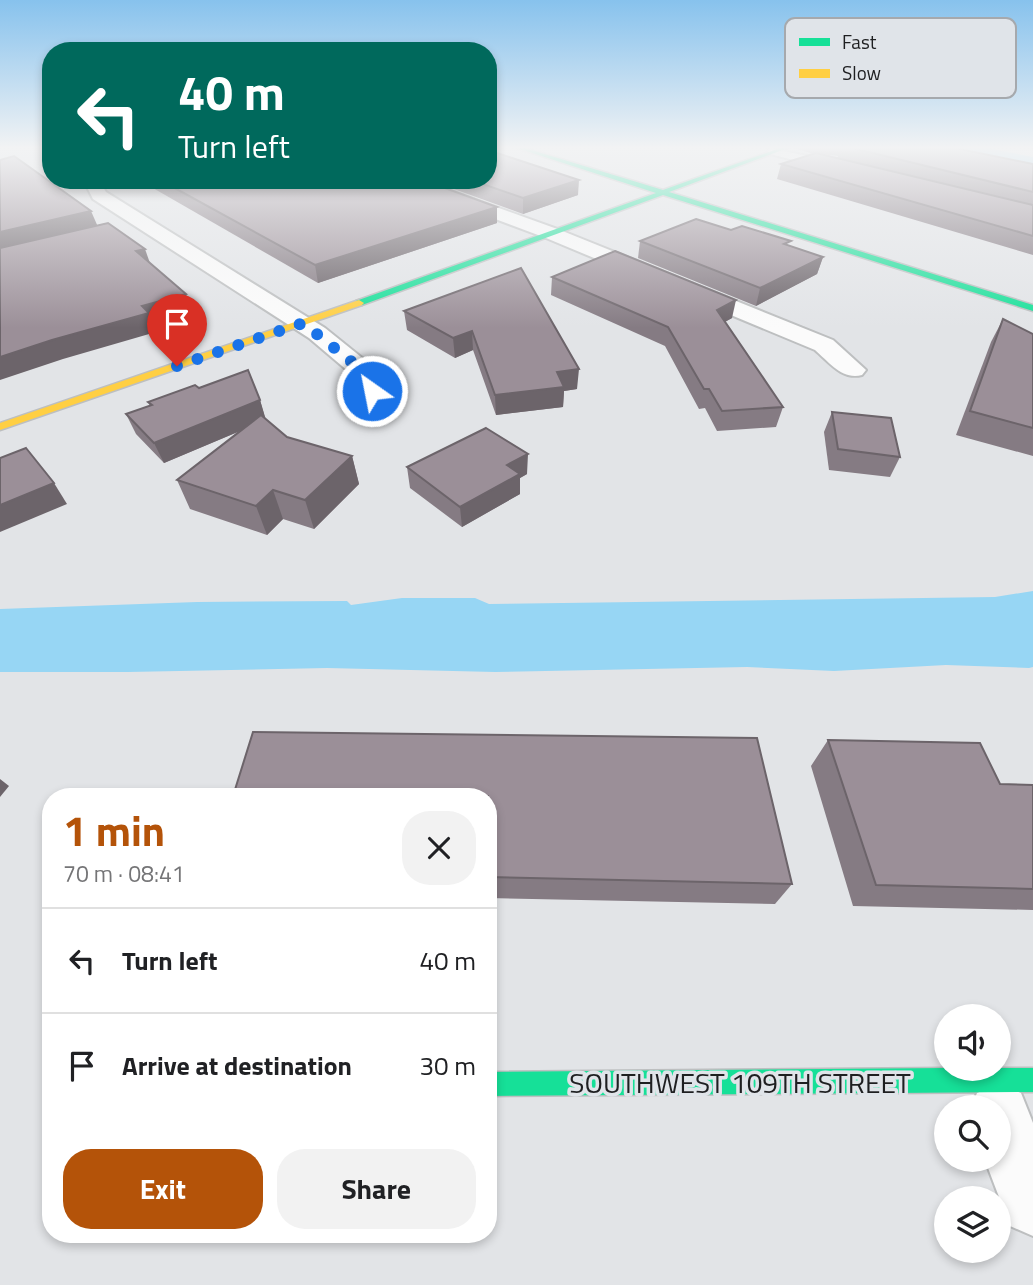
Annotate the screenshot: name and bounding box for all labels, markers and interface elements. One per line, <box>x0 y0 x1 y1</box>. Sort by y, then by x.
legend <box>785 18 1016 98</box>
text: Fast <box>842 27 877 56</box>
text: 40 m <box>178 54 285 129</box>
text: Slow <box>842 58 881 87</box>
icon: left <box>63 70 154 161</box>
text: Turn left <box>178 122 290 170</box>
pin <box>147 294 207 366</box>
icon: arrive <box>158 305 196 343</box>
position arrow <box>335 354 409 428</box>
text: 1 min <box>63 798 165 862</box>
button: close <box>402 811 476 885</box>
text: 70 m · 08:41 <box>63 856 185 891</box>
text: Turn left <box>122 941 217 980</box>
text: 40 m <box>419 941 476 980</box>
icon: left <box>63 942 101 980</box>
map controls <box>934 1004 1011 1263</box>
button: sound <box>934 1004 1011 1081</box>
text: Arrive at destination <box>122 1046 352 1085</box>
text: 30 m <box>419 1046 476 1085</box>
icon: arrive <box>63 1047 101 1085</box>
street label: SOUTHWEST 109TH STREET <box>569 1061 911 1104</box>
button: search <box>934 1095 1011 1172</box>
button: Exit <box>63 1149 263 1229</box>
button: Share <box>277 1149 476 1229</box>
button: layers <box>934 1186 1011 1263</box>

